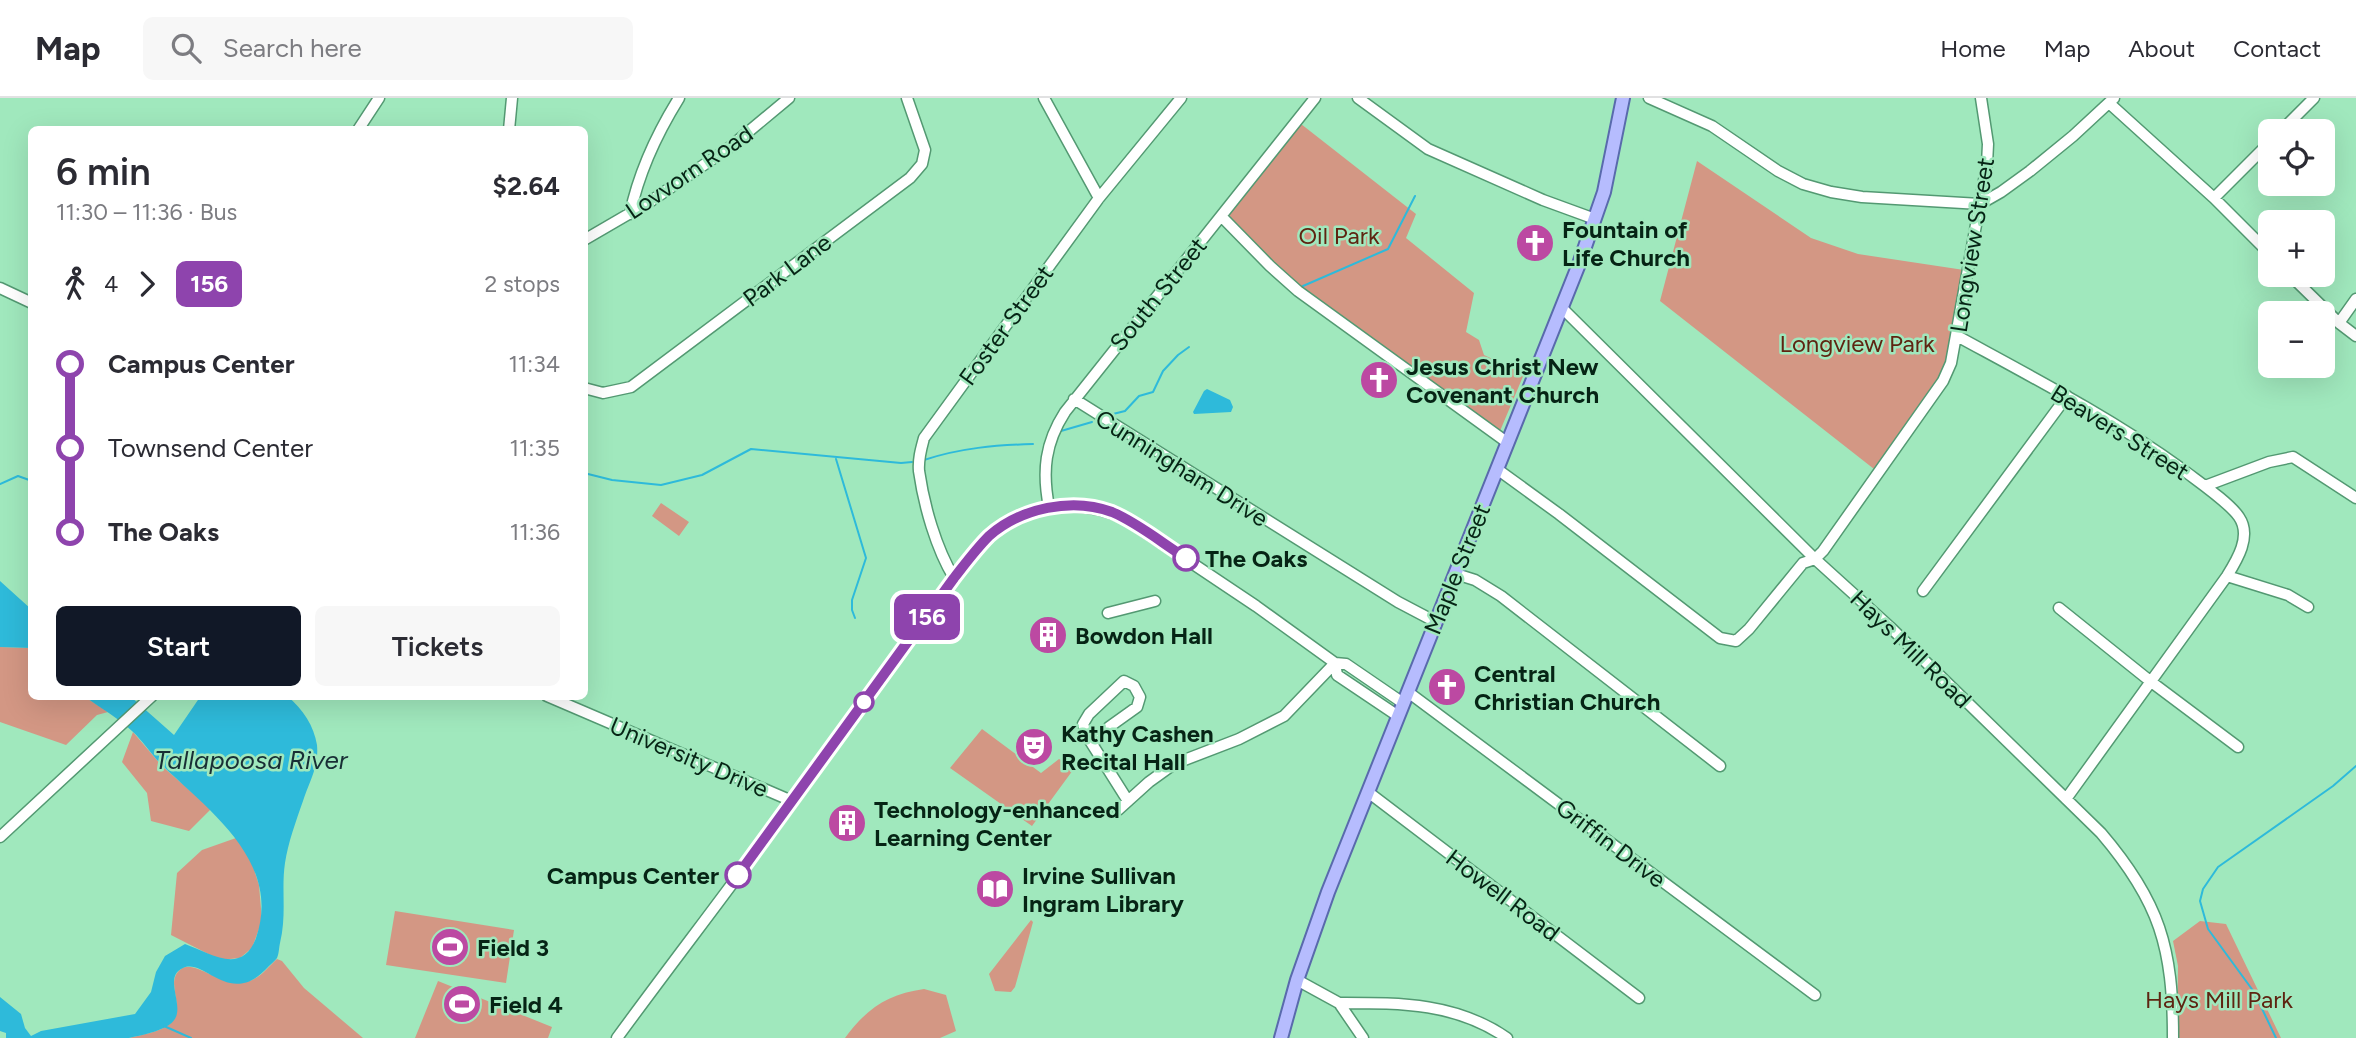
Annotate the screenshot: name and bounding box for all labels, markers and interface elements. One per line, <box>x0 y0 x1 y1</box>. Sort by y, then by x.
search box <box>143 17 633 80</box>
text: Map <box>35 29 101 68</box>
icon: search <box>167 29 205 67</box>
text: Search here <box>223 32 362 64</box>
text: Home <box>1940 34 2006 63</box>
text: Map <box>2044 34 2090 63</box>
text: About <box>2128 34 2195 63</box>
text: Contact <box>2233 34 2321 63</box>
street label: Lovvorn Road <box>620 119 758 225</box>
map controls <box>2258 119 2335 378</box>
button: locate <box>2258 119 2335 196</box>
text: 6 min <box>56 149 151 195</box>
street label: Longview Street <box>1944 155 2000 335</box>
text: $2.64 <box>493 170 560 202</box>
text: 11:30 – 11:36 · Bus <box>56 198 237 226</box>
button: + <box>2258 210 2335 287</box>
place label: Fountain of Life Church <box>1562 215 1690 272</box>
park label: Oil Park <box>1298 221 1380 250</box>
church icon: Fountain of Life Church <box>1514 222 1556 264</box>
street label: Park Lane <box>737 227 837 313</box>
street label: South Street <box>1103 231 1213 357</box>
street label: Foster Street <box>953 259 1059 391</box>
icon: walk <box>56 265 94 303</box>
icon: forward <box>128 265 166 303</box>
text: 156 <box>190 269 228 298</box>
text: 4 <box>104 270 118 298</box>
text: 2 stops <box>484 270 560 298</box>
button: − <box>2258 301 2335 378</box>
park label: Longview Park <box>1779 329 1935 358</box>
text: Campus Center <box>108 348 295 380</box>
text: 11:34 <box>508 350 560 378</box>
place label: Jesus Christ New Covenant Church <box>1406 352 1599 409</box>
church icon: Jesus Christ New Covenant Church <box>1358 359 1400 401</box>
street label: Beavers Street <box>2046 378 2194 486</box>
street label: Cunningham Drive <box>1090 403 1274 533</box>
text: Townsend Center <box>108 432 313 464</box>
text: 11:35 <box>509 434 560 462</box>
street label: Maple Street <box>1418 499 1496 639</box>
text: The Oaks <box>108 516 219 548</box>
text: 11:36 <box>510 518 560 546</box>
place label: The Oaks <box>1205 544 1307 573</box>
marker: The Oaks <box>1173 545 1199 571</box>
street label: Hays Mill Road <box>1844 584 1978 714</box>
line badge: 156 <box>887 594 967 640</box>
text: 156 <box>908 602 946 631</box>
button: Start <box>56 606 301 686</box>
button: Tickets <box>315 606 560 686</box>
building icon: Bowdon Hall <box>1027 614 1069 656</box>
place label: Bowdon Hall <box>1075 621 1213 650</box>
place label: Central Christian Church <box>1474 659 1660 716</box>
church icon: Central Christian Church <box>1426 666 1468 708</box>
unlabelled marker <box>854 692 874 712</box>
street label: University Drive <box>605 711 773 803</box>
place label: Kathy Cashen Recital Hall <box>1061 719 1214 776</box>
theatre icon: Kathy Cashen Recital Hall <box>1013 726 1055 768</box>
water label: Tallapoosa River <box>155 744 349 776</box>
street label: Griffin Drive <box>1550 792 1672 894</box>
place label: Technology-enhanced Learning Center <box>874 795 1120 852</box>
building icon: Technology-enhanced Learning Center <box>826 802 868 844</box>
street label: Howell Road <box>1440 843 1566 947</box>
place label: Campus Center <box>547 861 719 890</box>
place label: Irvine Sullivan Ingram Library <box>1022 861 1184 918</box>
marker: Campus Center <box>725 862 751 888</box>
library icon: Irvine Sullivan Ingram Library <box>974 868 1016 910</box>
sports icon: Field 3 <box>429 926 471 968</box>
place label: Field 3 <box>477 933 549 962</box>
sports icon: Field 4 <box>441 983 483 1025</box>
park label: Hays Mill Park <box>2145 985 2293 1014</box>
place label: Field 4 <box>489 990 563 1019</box>

